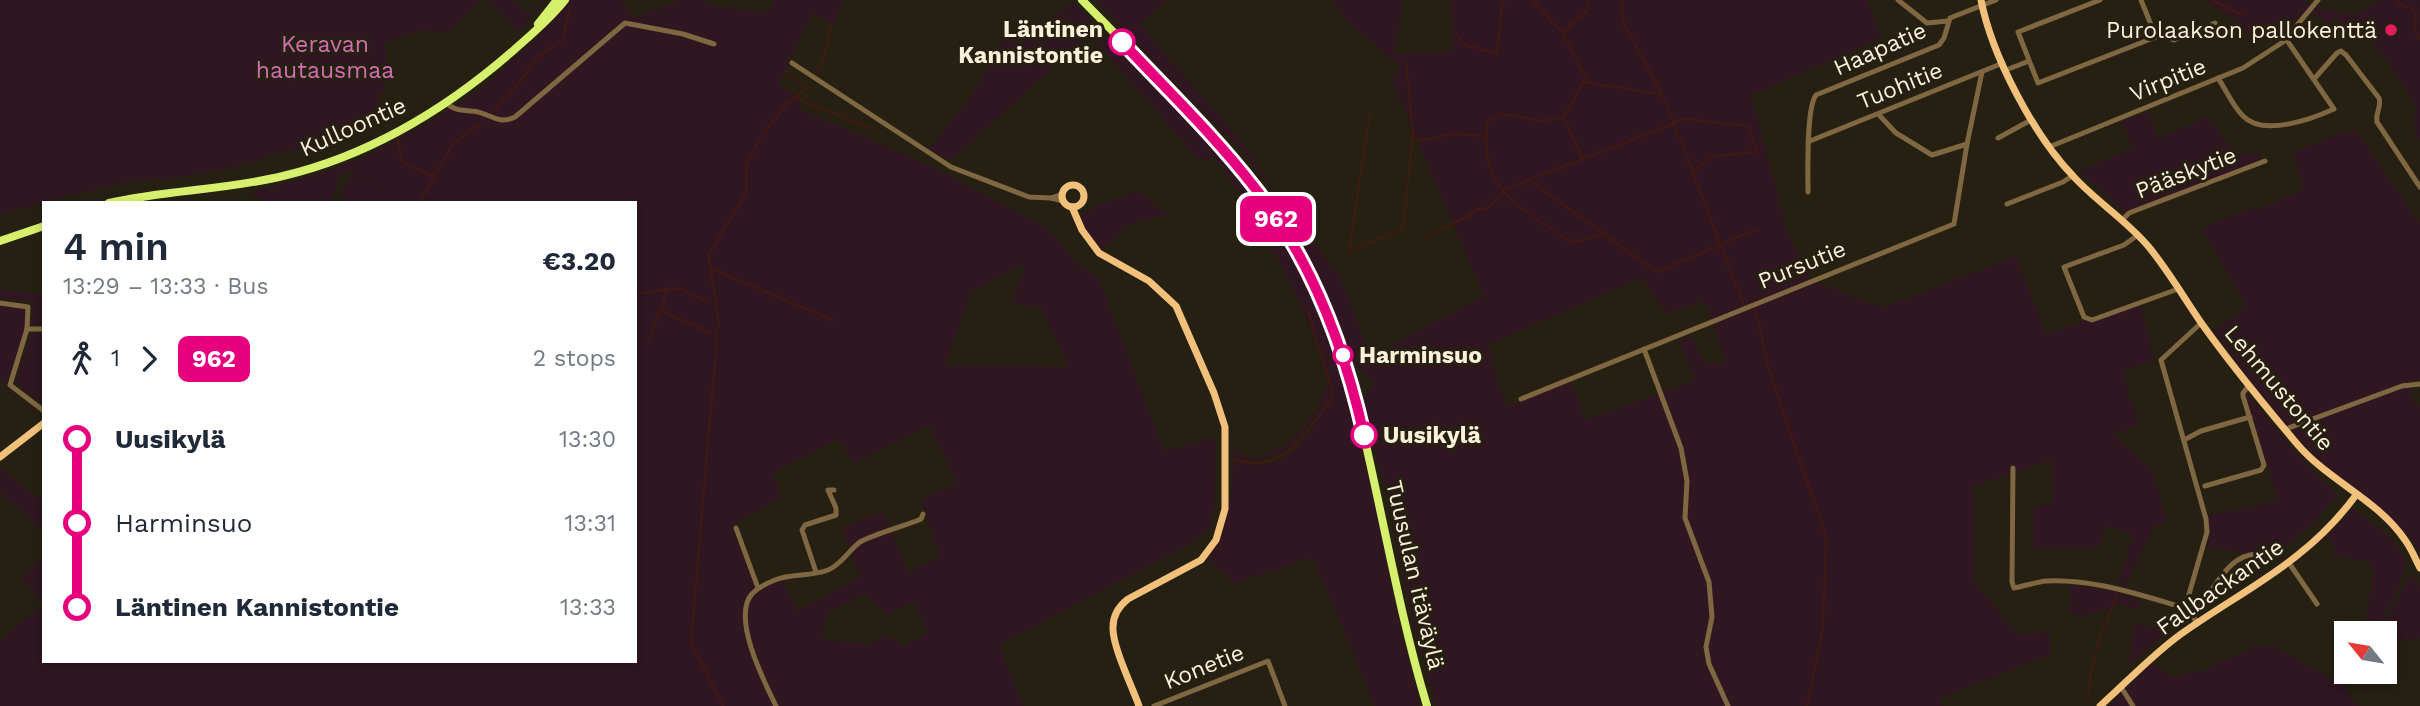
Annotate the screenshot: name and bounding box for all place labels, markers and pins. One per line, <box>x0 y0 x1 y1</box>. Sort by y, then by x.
place label: Läntinen Kannistontie <box>958 16 1103 69</box>
place label: Purolaakson pallokenttä <box>2106 17 2377 44</box>
marker: Purolaakson pallokenttä <box>2383 22 2399 38</box>
marker: Läntinen Kannistontie <box>1109 29 1135 55</box>
place label: Harminsuo <box>1359 342 1482 369</box>
marker: Harminsuo <box>1333 345 1353 365</box>
marker: Uusikylä <box>1351 422 1377 448</box>
place label: Uusikylä <box>1383 422 1481 449</box>

